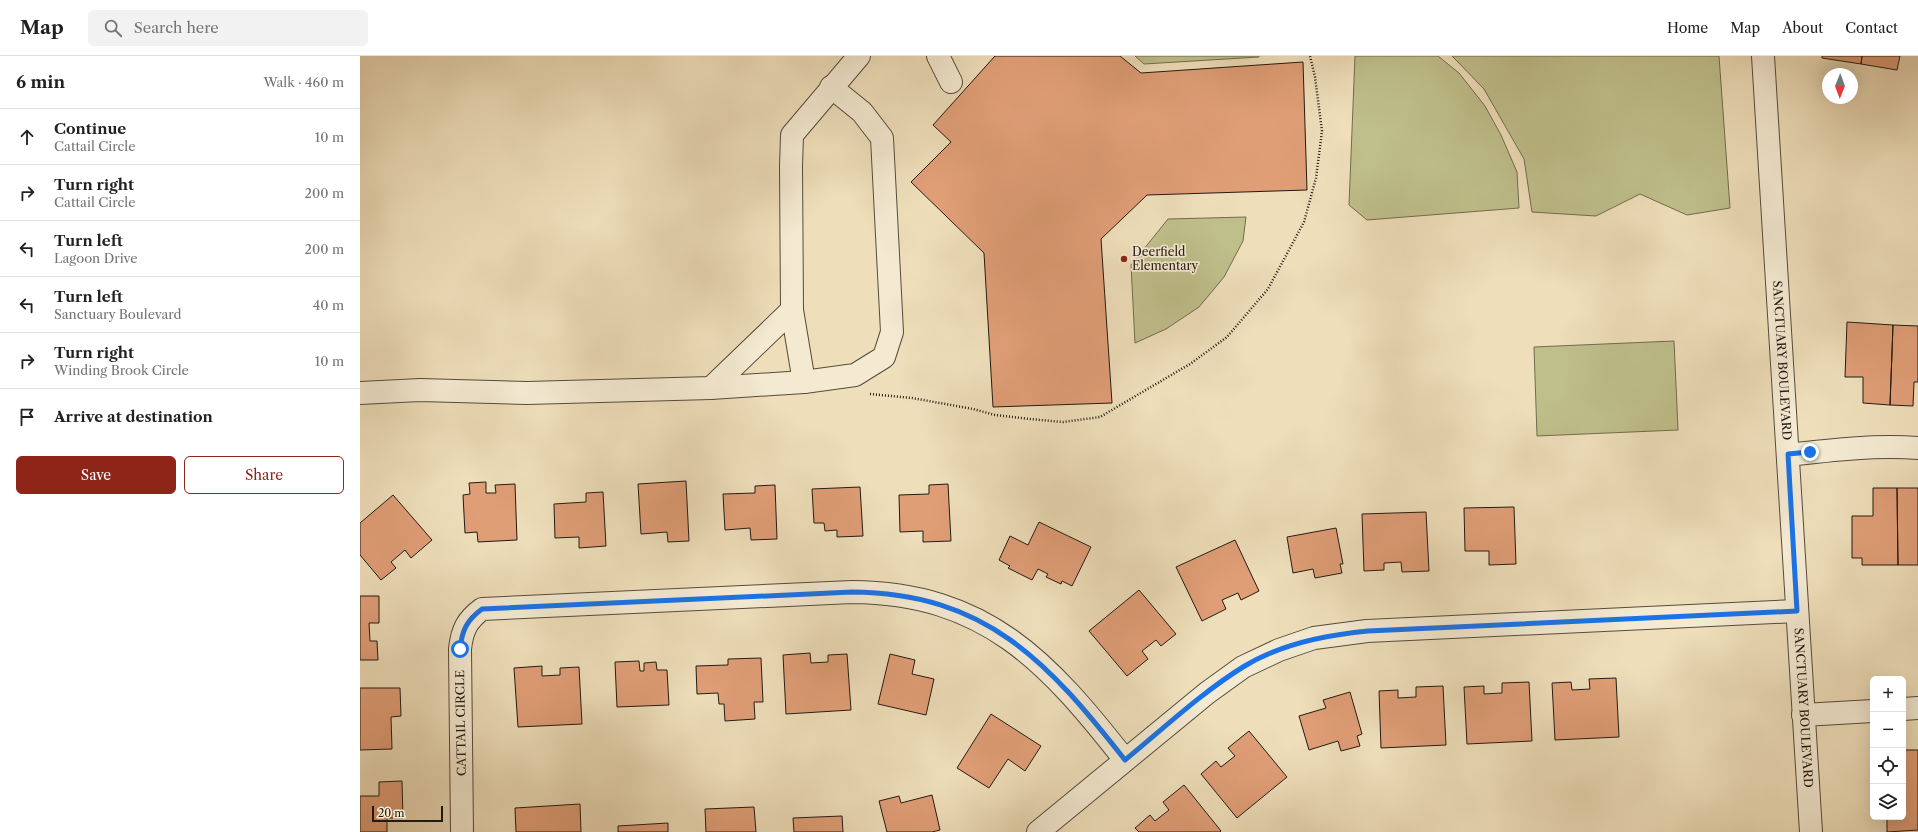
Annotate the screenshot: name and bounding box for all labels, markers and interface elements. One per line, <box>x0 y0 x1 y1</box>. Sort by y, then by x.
search box <box>88 10 368 46</box>
text: Map <box>20 16 64 39</box>
icon: search <box>102 17 124 39</box>
text: Search here <box>134 18 219 37</box>
text: Home <box>1667 19 1708 37</box>
text: Map <box>1730 19 1760 37</box>
text: About <box>1782 19 1823 37</box>
text: Contact <box>1845 19 1898 37</box>
north arrow <box>1822 68 1858 104</box>
text: 6 min <box>16 72 65 92</box>
text: Walk · 460 m <box>263 74 344 90</box>
text: Continue <box>54 119 126 138</box>
icon: ahead <box>16 126 38 148</box>
text: 10 m <box>315 129 344 145</box>
text: Cattail Circle <box>54 138 135 154</box>
text: Turn right <box>54 175 134 194</box>
icon: right <box>16 182 38 204</box>
text: 200 m <box>304 185 344 201</box>
text: Cattail Circle <box>54 194 135 210</box>
text: Turn left <box>54 231 123 250</box>
icon: left <box>16 238 38 260</box>
text: 200 m <box>304 241 344 257</box>
place label: Deerfield Elementary <box>1132 244 1199 273</box>
text: Lagoon Drive <box>54 250 138 266</box>
marker: Deerfield Elementary <box>1119 254 1129 264</box>
street label: SANCTUARY BOULEVARD <box>1770 280 1795 441</box>
text: Turn left <box>54 287 123 306</box>
icon: left <box>16 294 38 316</box>
text: 40 m <box>313 297 344 313</box>
text: Sanctuary Boulevard <box>54 306 181 322</box>
text: Turn right <box>54 343 134 362</box>
icon: right <box>16 350 38 372</box>
text: 10 m <box>315 353 344 369</box>
text: Winding Brook Circle <box>54 362 189 378</box>
icon: arrive <box>16 406 38 428</box>
text: Arrive at destination <box>54 407 213 426</box>
route end <box>1801 443 1819 461</box>
button: Save <box>16 456 176 494</box>
button: Share <box>184 456 344 494</box>
street label: SANCTUARY BOULEVARD <box>1791 627 1816 788</box>
route start <box>451 640 469 658</box>
street label: CATTAIL CIRCLE <box>452 670 469 776</box>
map controls <box>1870 676 1906 820</box>
button: + <box>1870 676 1906 712</box>
button: − <box>1870 712 1906 748</box>
button: locate <box>1870 748 1906 784</box>
button: layers <box>1870 784 1906 820</box>
scale bar <box>372 804 443 823</box>
text: 20 m <box>378 806 404 820</box>

